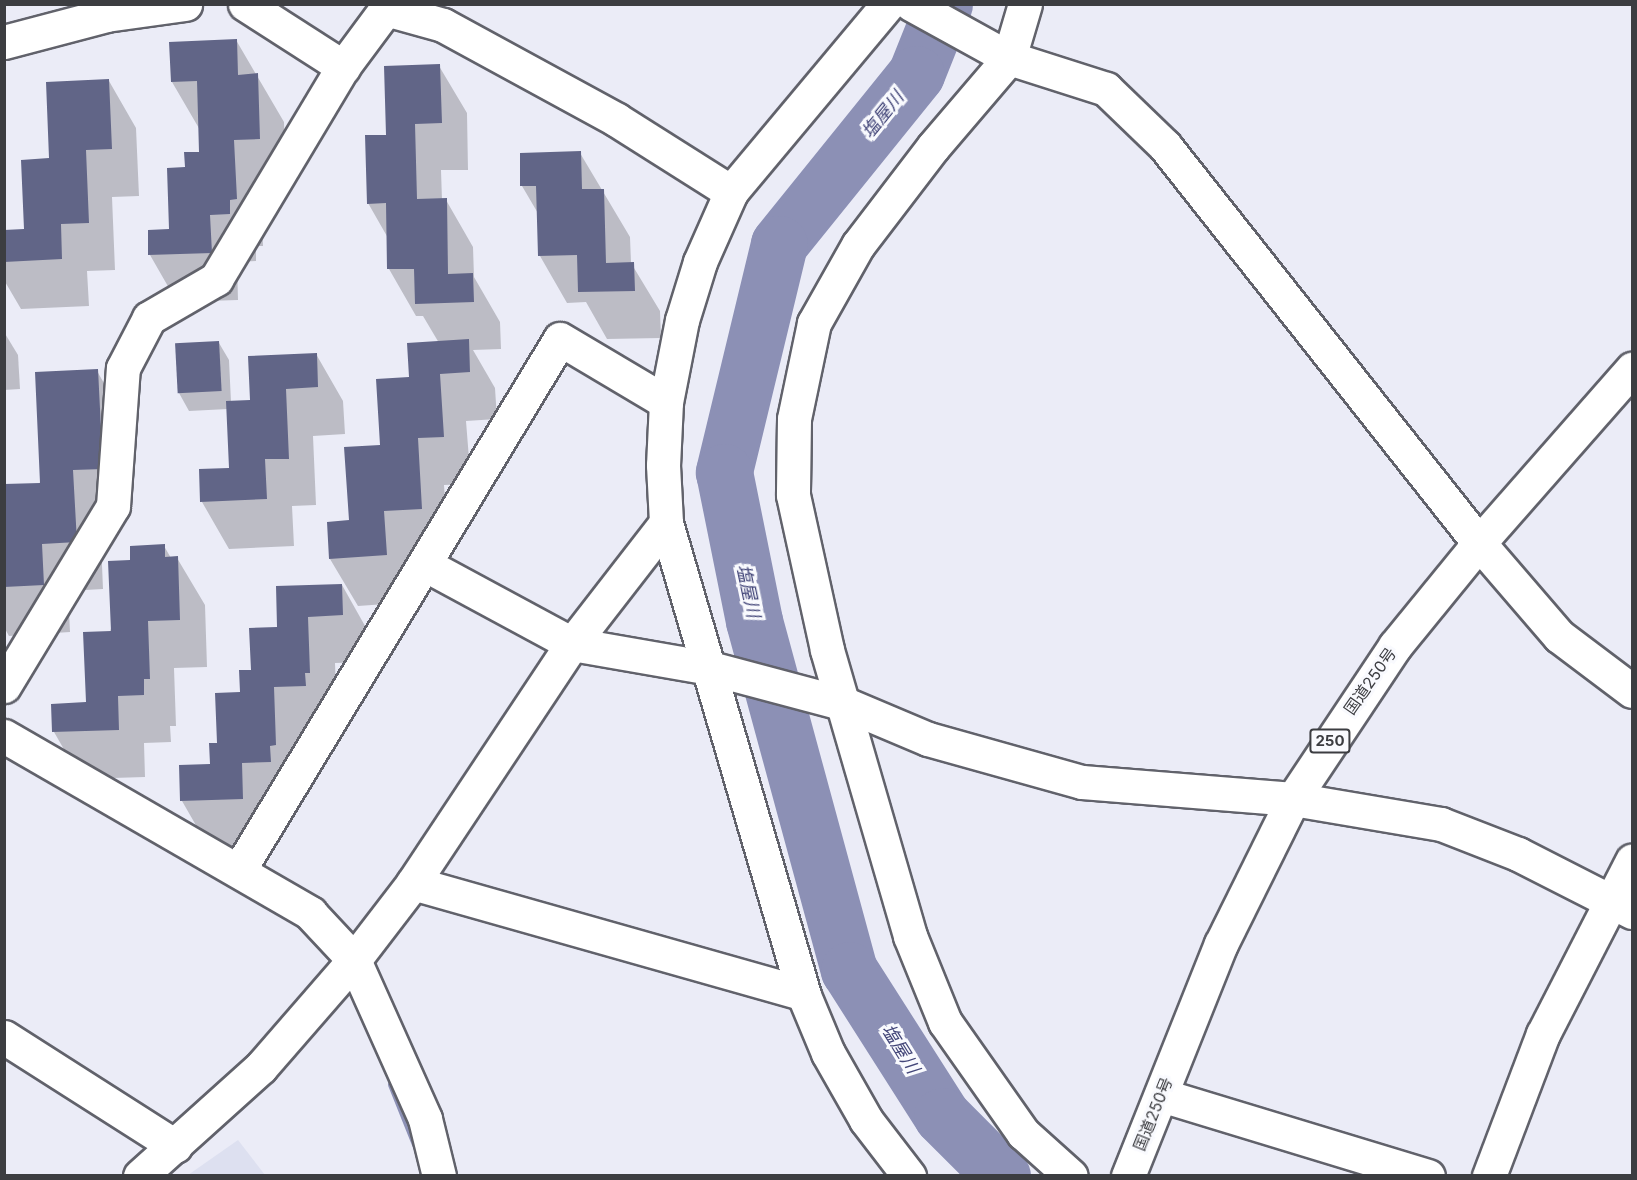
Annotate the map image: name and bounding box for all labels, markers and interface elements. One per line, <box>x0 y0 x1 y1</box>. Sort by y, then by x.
water label: 塩屋川 <box>858 87 908 143</box>
water label: 塩屋川 <box>732 562 764 620</box>
street label: 国道250号 <box>1340 644 1400 718</box>
road number: 250 <box>1309 729 1351 753</box>
water label: 塩屋川 <box>877 1020 923 1078</box>
street label: 国道250号 <box>1130 1074 1176 1154</box>

